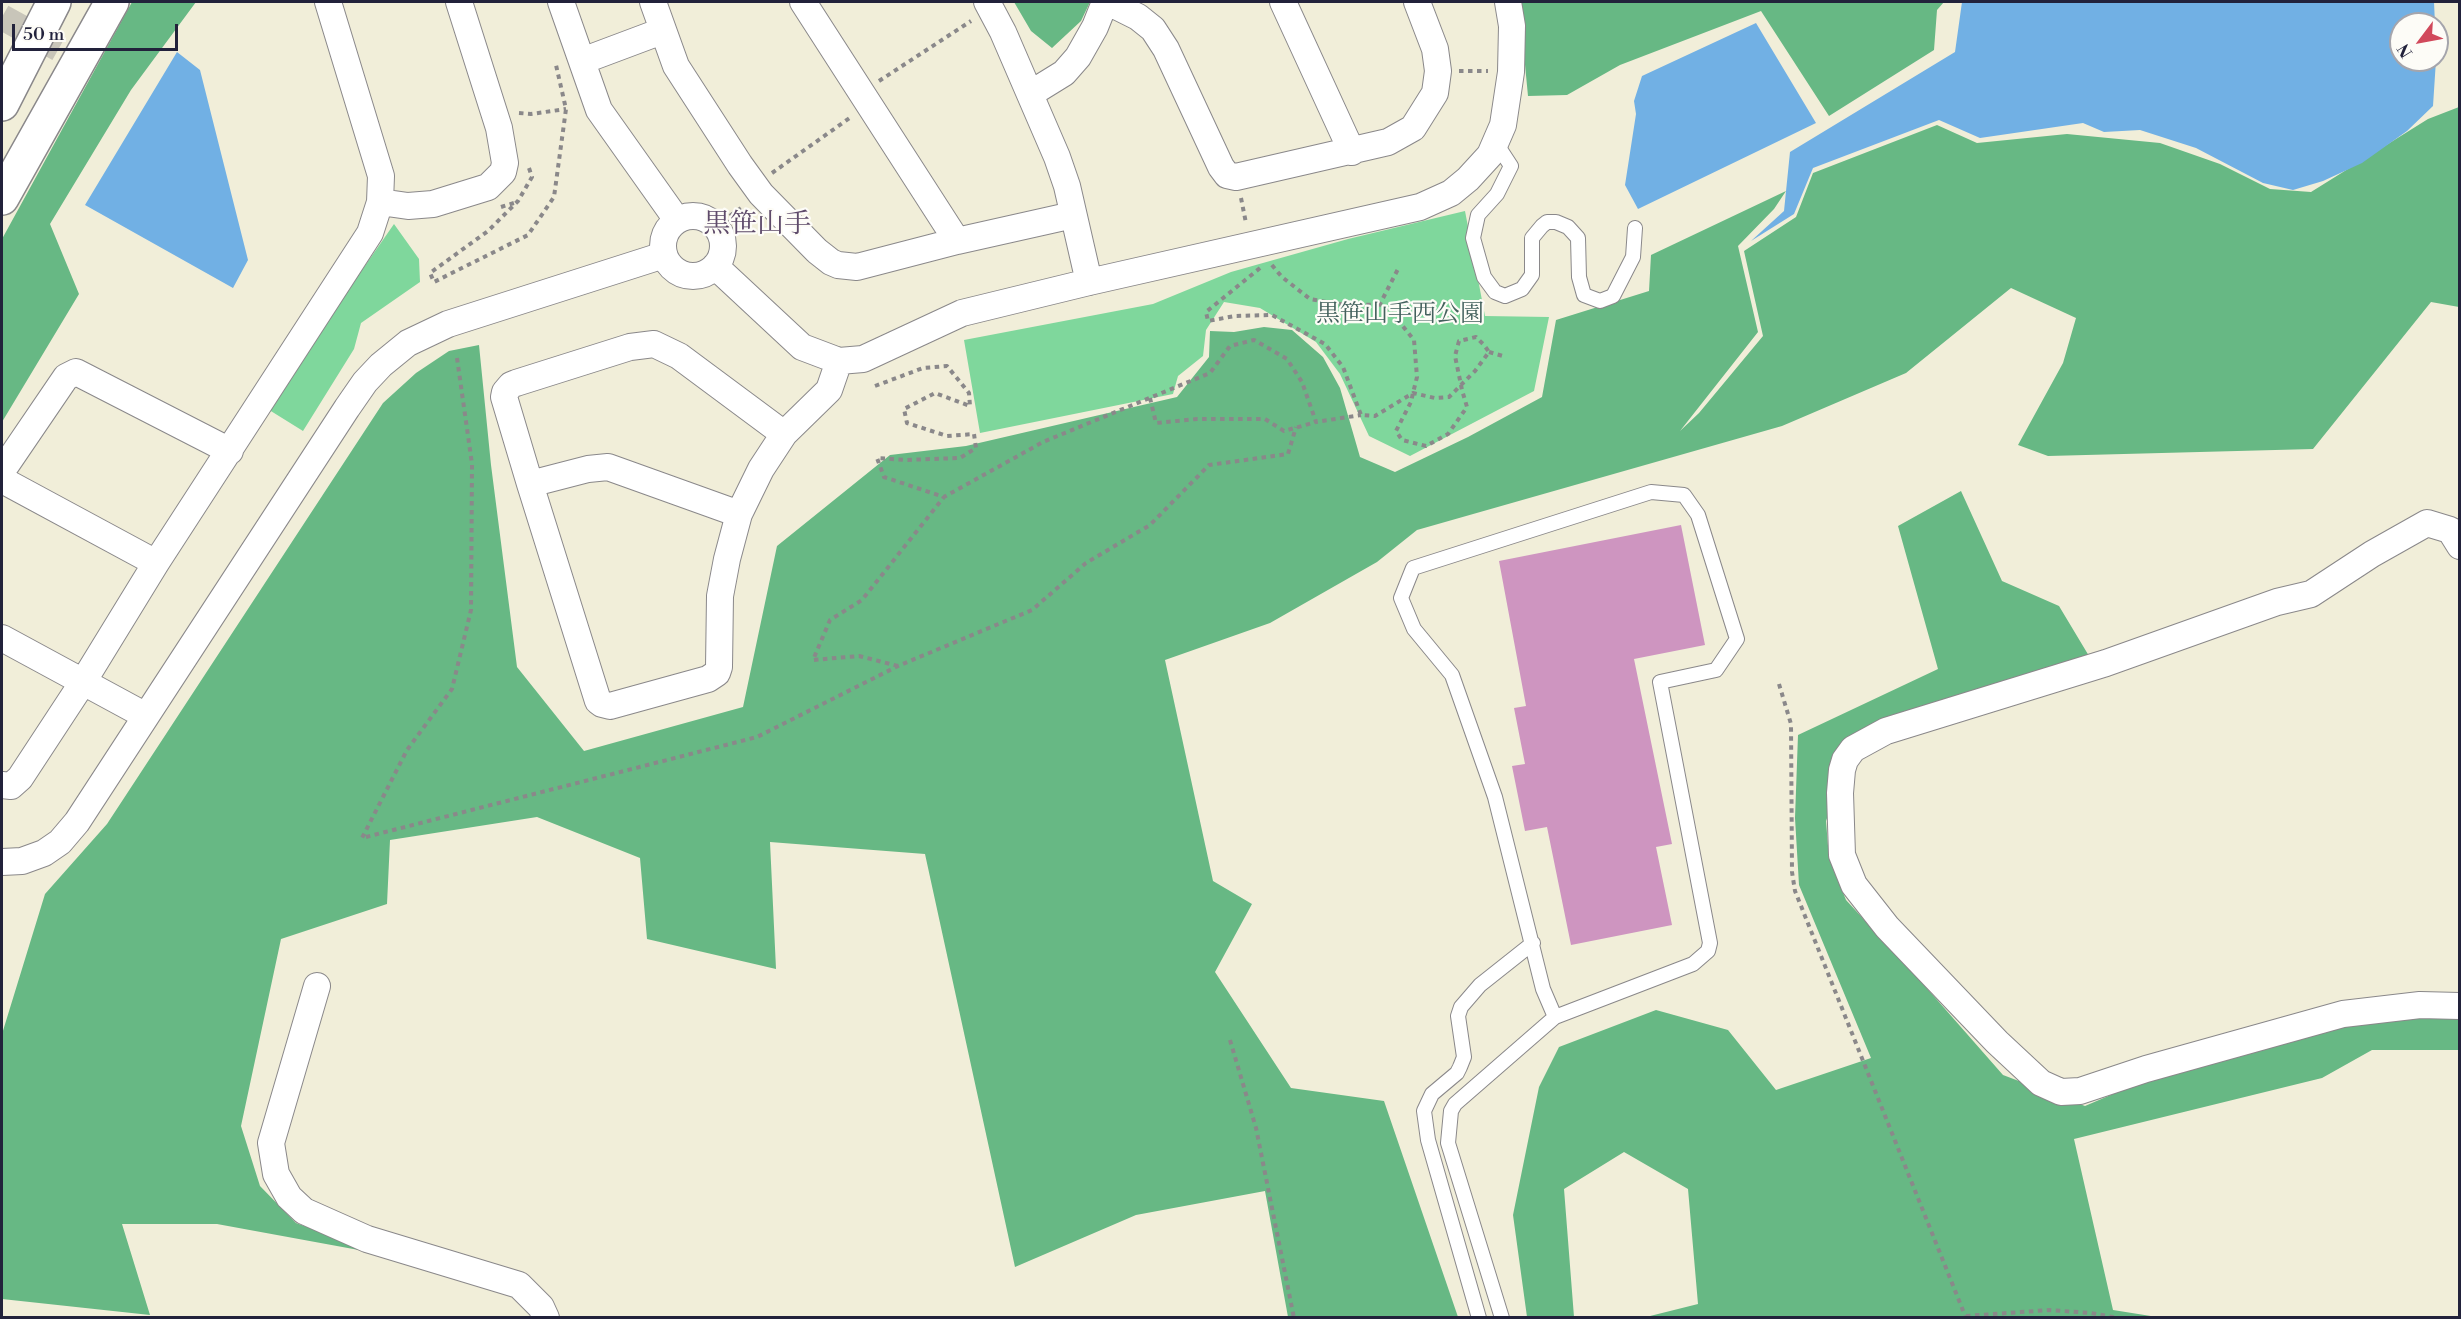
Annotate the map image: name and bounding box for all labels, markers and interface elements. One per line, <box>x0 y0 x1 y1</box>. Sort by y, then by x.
scale bar <box>15 12 182 50</box>
north arrow <box>2389 12 2449 72</box>
text: 50 m <box>23 23 64 46</box>
text: N <box>2394 40 2417 61</box>
district label: 黒笹山手 <box>703 210 811 242</box>
park label: 黒笹山手西公園 <box>1316 301 1484 329</box>

